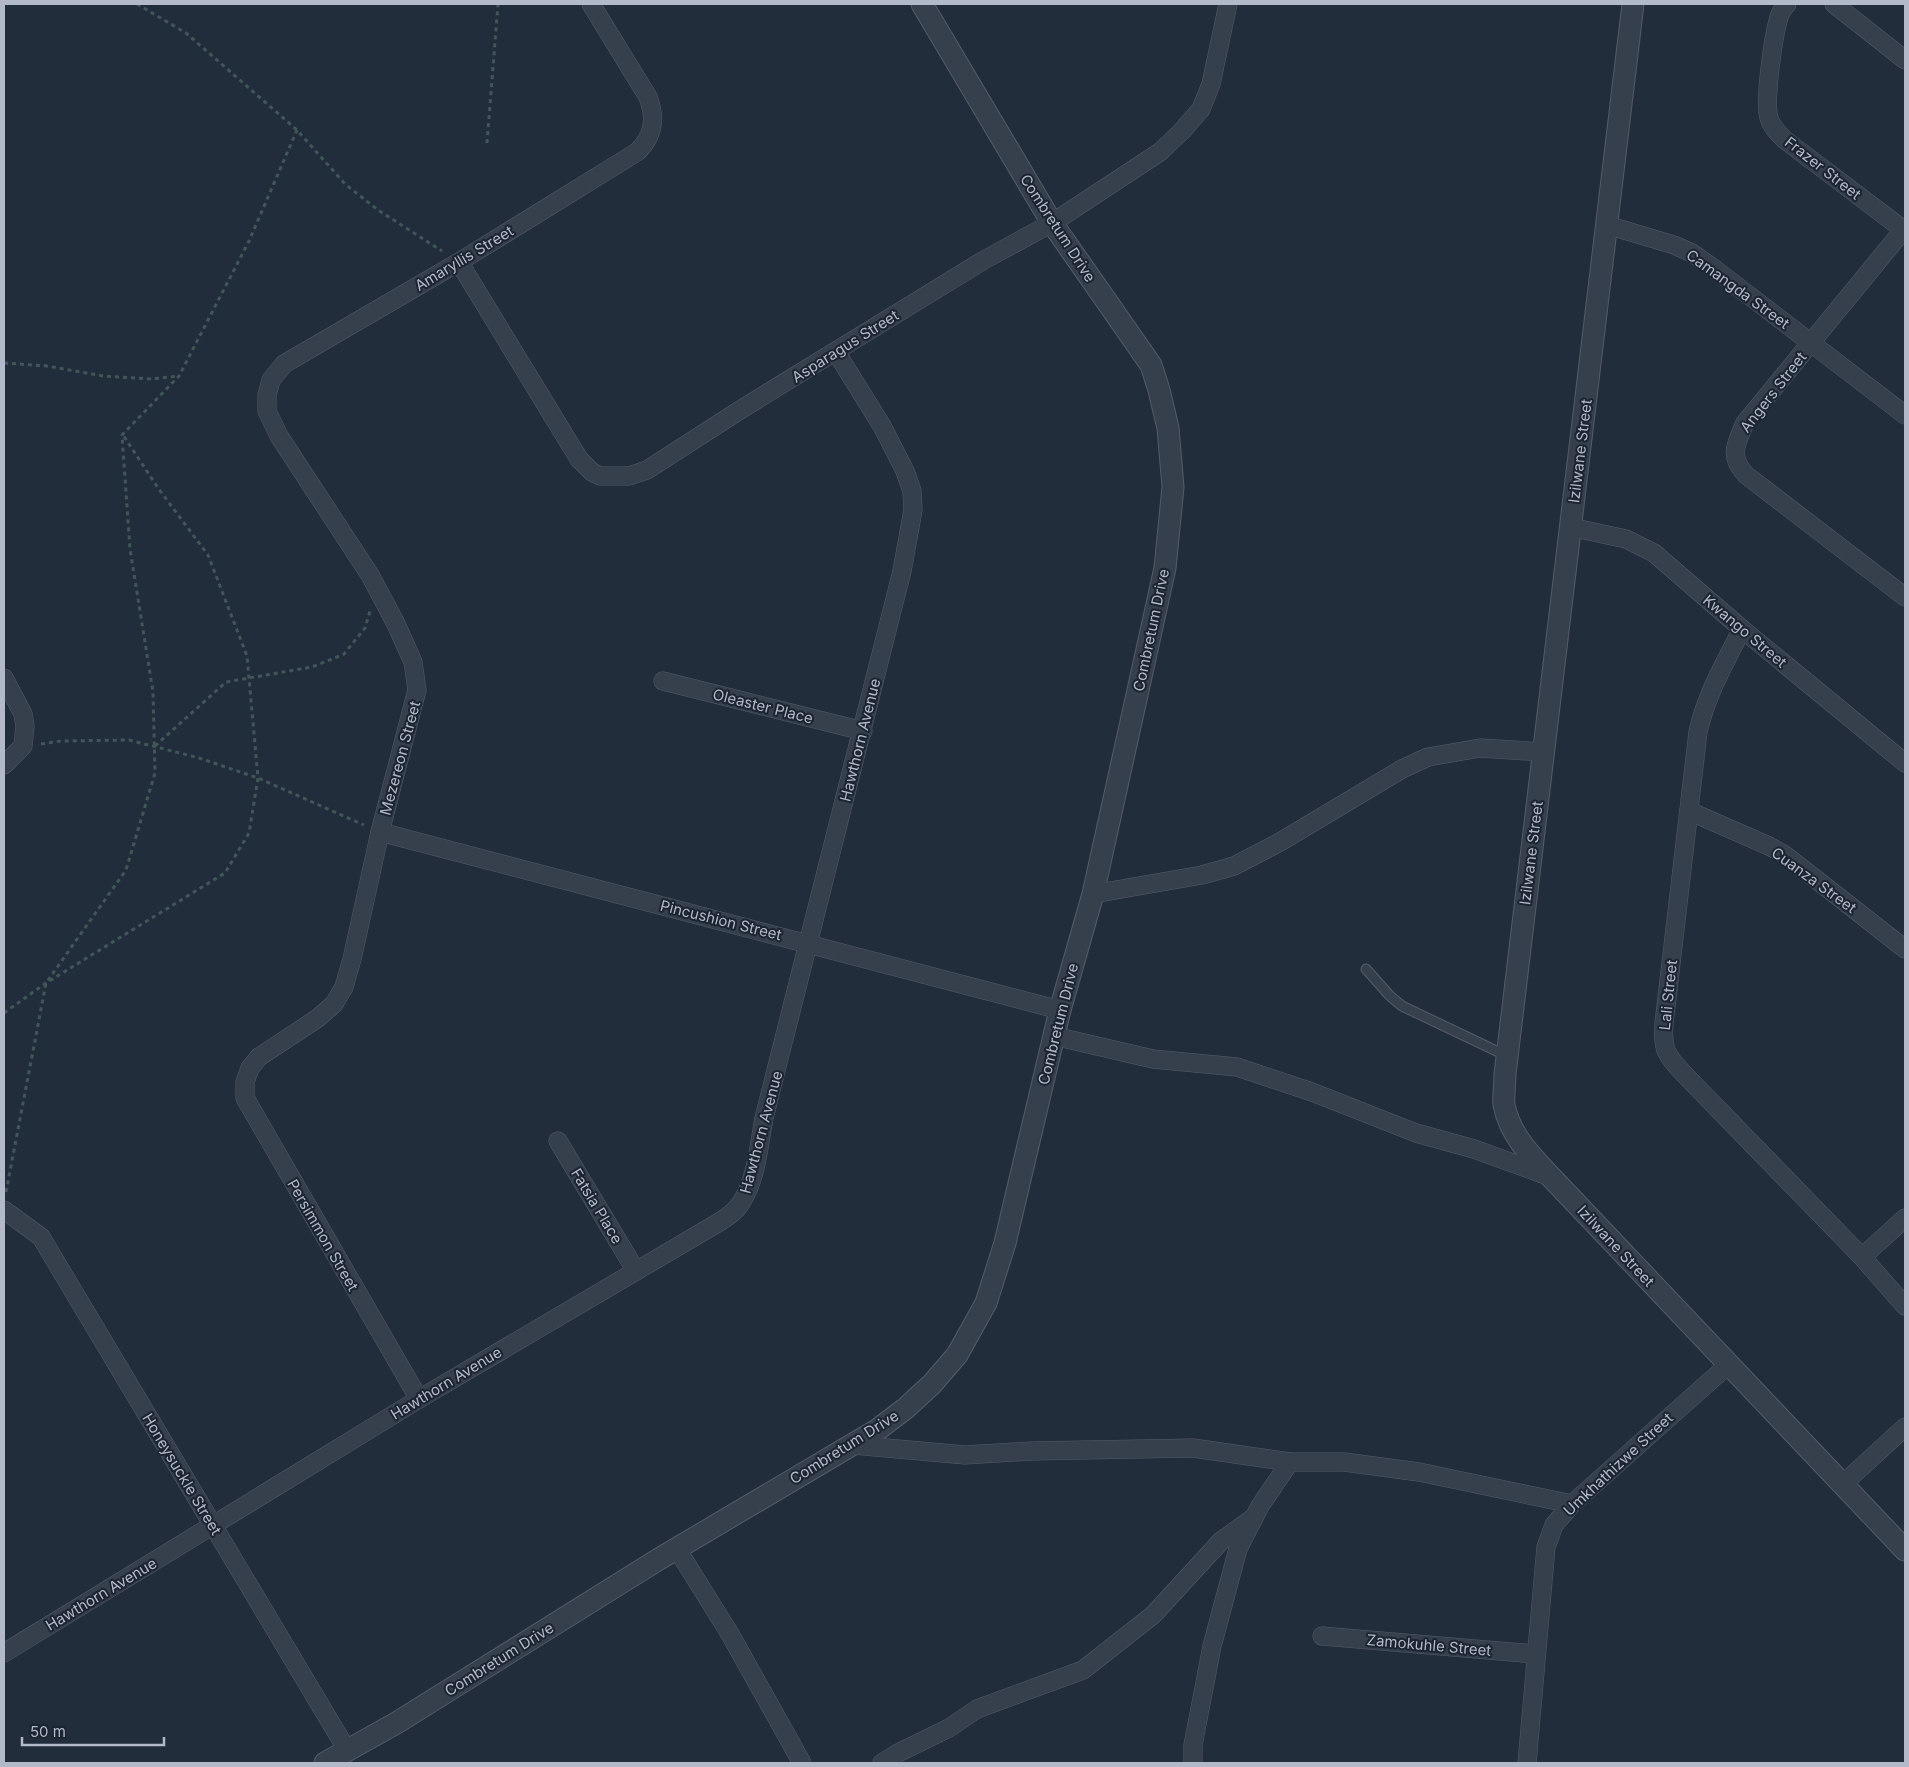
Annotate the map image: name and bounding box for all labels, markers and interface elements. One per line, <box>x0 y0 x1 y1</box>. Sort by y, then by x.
street label: Frazer Street <box>1781 132 1865 204</box>
street label: Combretum Drive <box>1016 171 1100 285</box>
street label: Amaryllis Street <box>411 221 517 295</box>
street label: Camangda Street <box>1683 245 1793 333</box>
street label: Asparagus Street <box>788 305 902 387</box>
street label: Angers Street <box>1736 348 1810 436</box>
street label: Izilwane Street <box>1564 398 1596 504</box>
street label: Combretum Drive <box>1129 567 1173 693</box>
street label: Kwango Street <box>1699 590 1791 672</box>
street label: Hawthorn Avenue <box>836 676 884 804</box>
street label: Oleaster Place <box>711 684 815 728</box>
street label: Mezereon Street <box>376 699 424 817</box>
street label: Izilwane Street <box>1515 800 1547 906</box>
street label: Cuanza Street <box>1768 843 1860 917</box>
street label: Pincushion Street <box>658 896 784 944</box>
street label: Lali Street <box>1655 959 1681 1031</box>
street label: Combretum Drive <box>1034 961 1082 1087</box>
street label: Hawthorn Avenue <box>735 1069 787 1195</box>
street label: Fatsia Place <box>567 1165 627 1247</box>
street label: Persimmon Street <box>283 1176 363 1294</box>
street label: Izilwane Street <box>1573 1201 1659 1291</box>
street label: Hawthorn Avenue <box>387 1342 505 1424</box>
street label: Combretum Drive <box>786 1406 902 1488</box>
street label: Umkhathizwe Street <box>1559 1408 1677 1520</box>
street label: Honeysuckle Street <box>138 1410 226 1538</box>
street label: Hawthorn Avenue <box>42 1553 160 1635</box>
street label: Combretum Drive <box>441 1618 557 1700</box>
street label: Zamokuhle Street <box>1366 1630 1492 1660</box>
scale bar <box>22 1714 165 1746</box>
text: 50 m <box>30 1722 66 1741</box>

